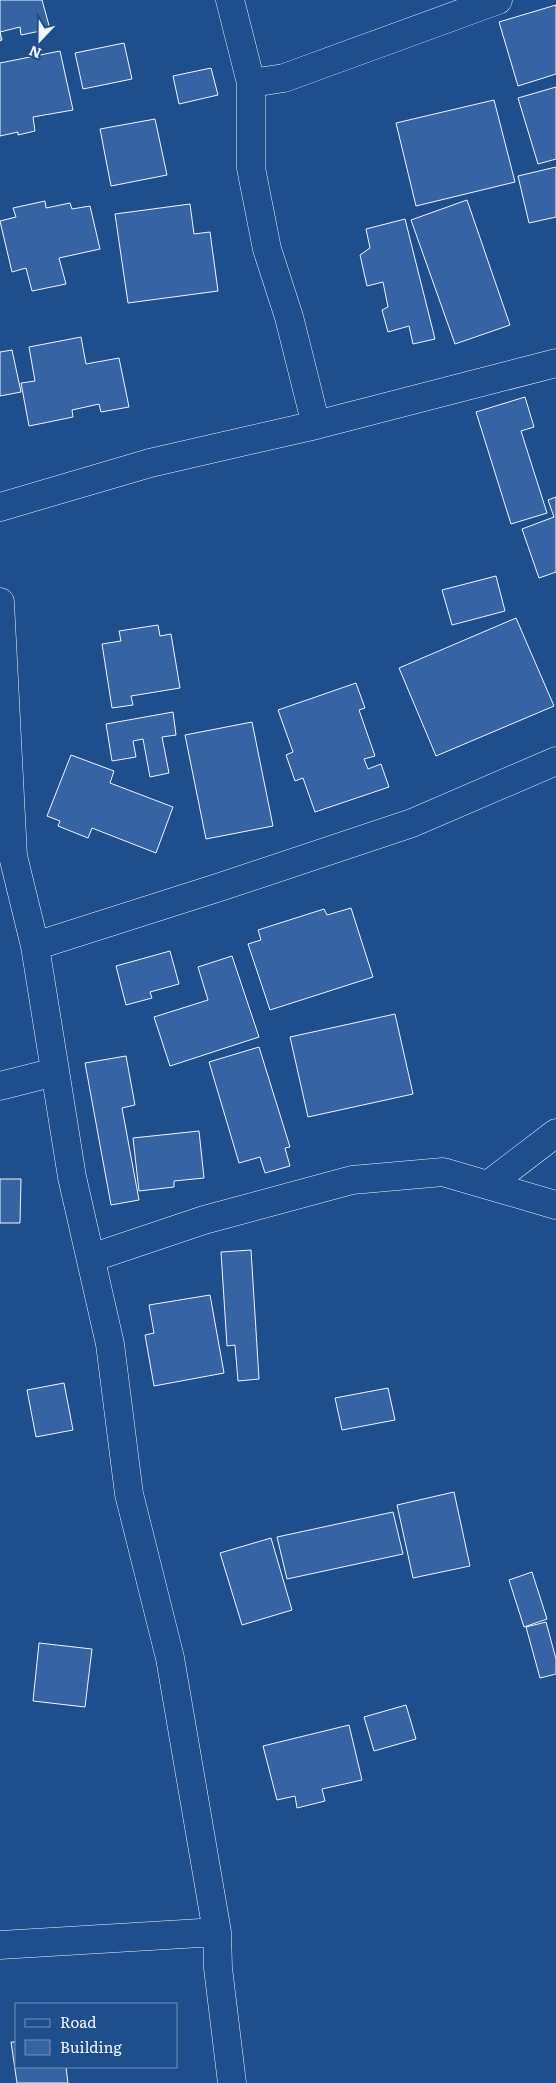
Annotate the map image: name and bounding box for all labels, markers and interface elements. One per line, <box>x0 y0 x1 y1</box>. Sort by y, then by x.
north arrow <box>15 15 65 65</box>
text: N <box>25 41 44 64</box>
legend <box>15 2003 178 2068</box>
text: Road <box>60 2010 96 2033</box>
text: Building <box>60 2035 122 2058</box>

